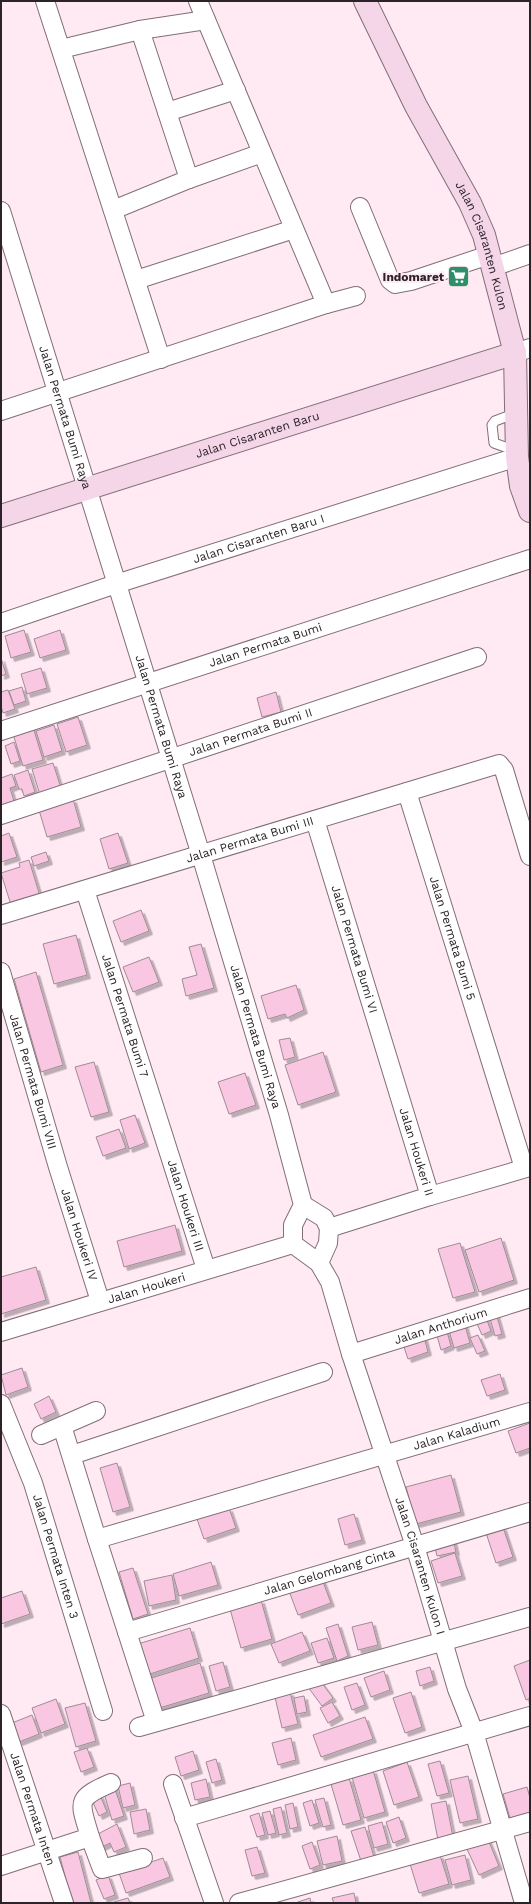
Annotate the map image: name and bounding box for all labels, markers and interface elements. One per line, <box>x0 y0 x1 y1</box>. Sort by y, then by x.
street label: Jalan Cisaranten Kulon <box>452 179 510 311</box>
supermarket icon: Indomaret <box>446 264 472 290</box>
place label: Indomaret <box>383 270 445 284</box>
street label: Jalan Permata Bumi Raya <box>36 344 94 491</box>
street label: Jalan Cisaranten Baru <box>194 408 321 461</box>
street label: Jalan Cisaranten Baru I <box>191 511 326 566</box>
street label: Jalan Permata Bumi <box>207 620 324 670</box>
street label: Jalan Permata Bumi Raya <box>132 653 190 800</box>
street label: Jalan Permata Bumi II <box>187 705 314 759</box>
street label: Jalan Permata Bumi III <box>184 814 315 866</box>
street label: Jalan Permata Bumi 5 <box>427 874 478 1002</box>
street label: Jalan Permata Bumi VI <box>328 883 381 1015</box>
street label: Jalan Permata Bumi 7 <box>99 952 151 1079</box>
street label: Jalan Permata Bumi Raya <box>227 963 284 1110</box>
street label: Jalan Permata Bumi VIII <box>7 1012 59 1151</box>
street label: Jalan Houkeri II <box>396 1106 437 1198</box>
street label: Jalan Houkeri III <box>165 1158 207 1253</box>
street label: Jalan Houkeri IV <box>58 1187 100 1283</box>
street label: Jalan Houkeri <box>106 1270 187 1306</box>
street label: Jalan Anthorium <box>392 1305 489 1347</box>
street label: Jalan Kaladium <box>411 1414 502 1453</box>
street label: Jalan Permata Inten 3 <box>30 1492 81 1620</box>
street label: Jalan Cisaranten Kulon I <box>392 1495 448 1636</box>
street label: Jalan Gelombang Cinta <box>262 1546 397 1598</box>
street label: Jalan Permata Inten <box>7 1751 58 1867</box>

